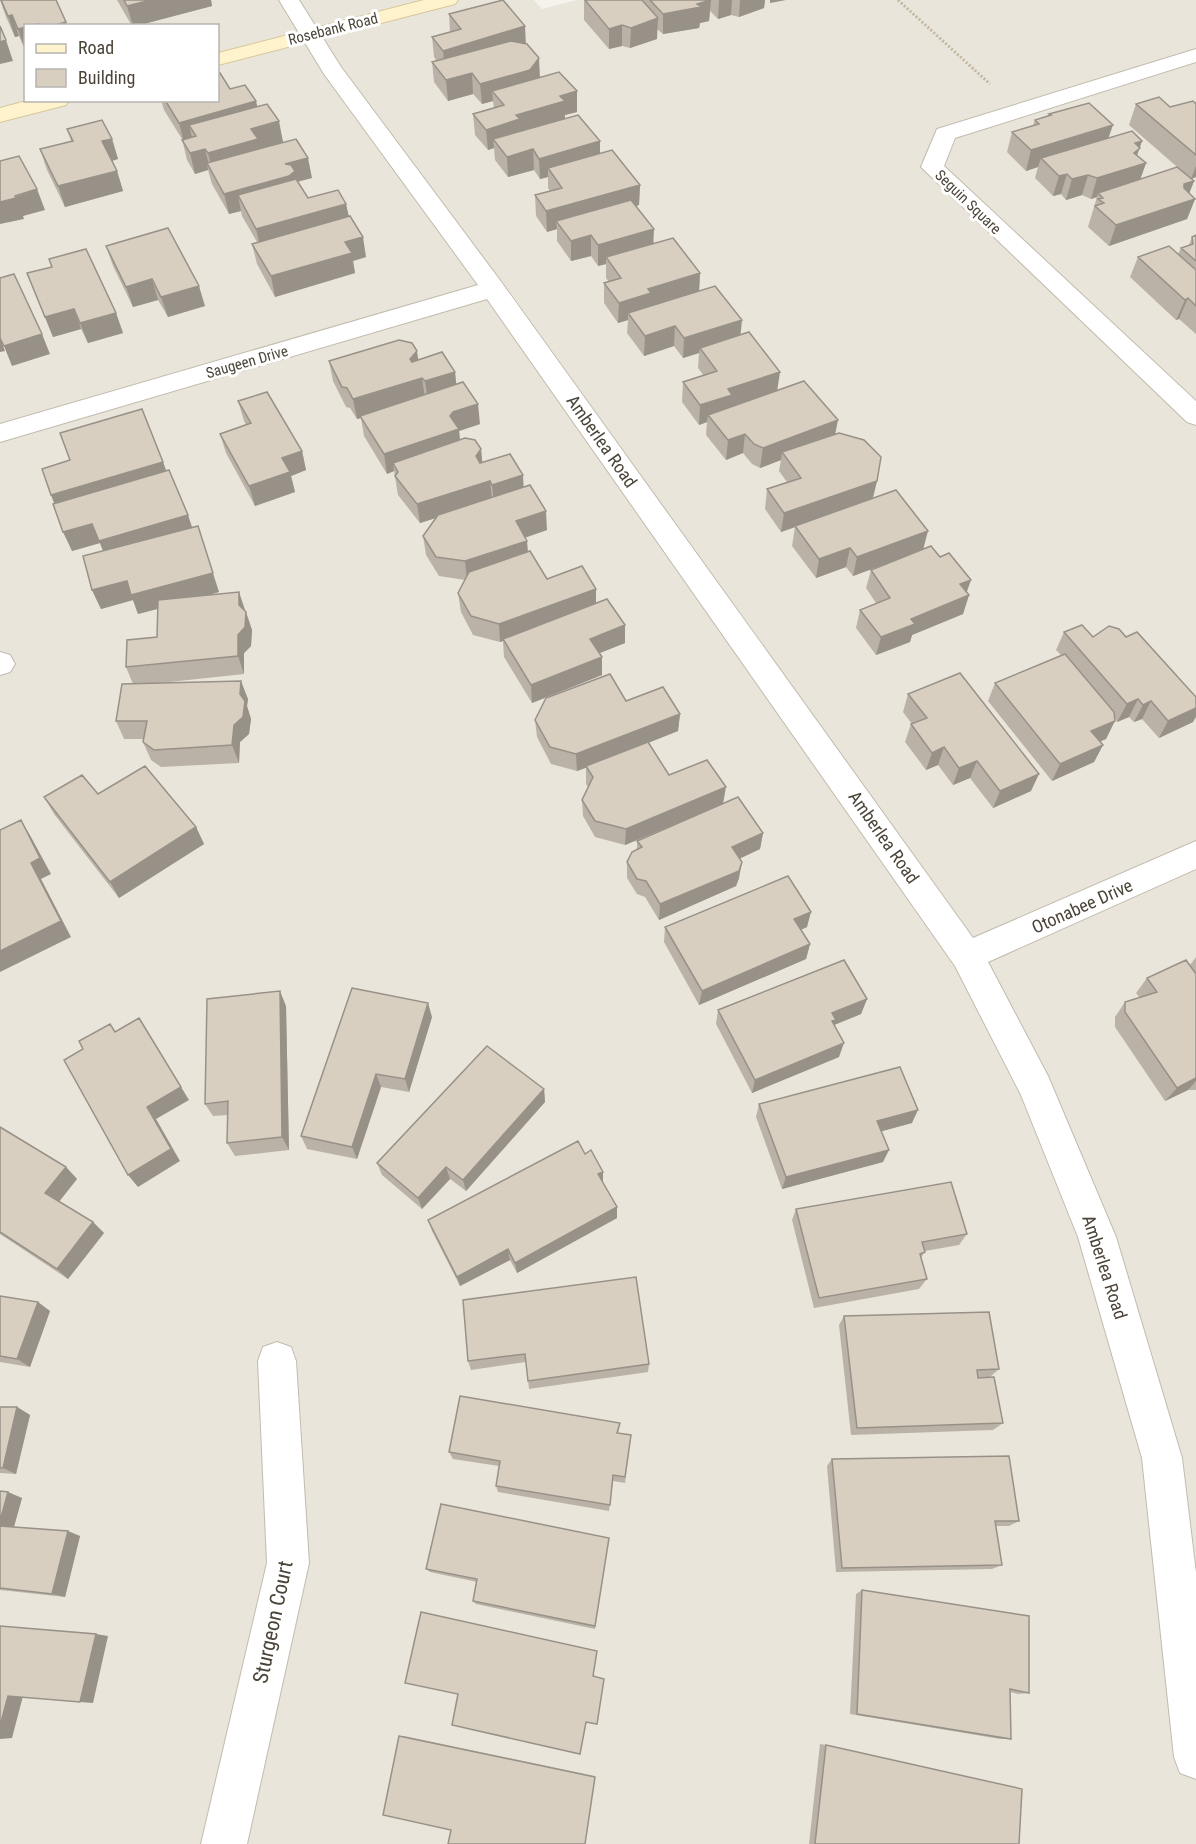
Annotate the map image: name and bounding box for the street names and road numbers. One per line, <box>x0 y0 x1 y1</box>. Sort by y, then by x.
street label: Rosebank Road <box>286 9 380 49</box>
street label: Seguin Square <box>931 166 1005 238</box>
street label: Saugeen Drive <box>204 342 290 382</box>
street label: Amberlea Road <box>562 391 642 491</box>
street label: Amberlea Road <box>844 787 924 887</box>
street label: Otonabee Drive <box>1028 874 1136 938</box>
street label: Amberlea Road <box>1078 1212 1132 1322</box>
street label: Sturgeon Court <box>248 1558 298 1686</box>

